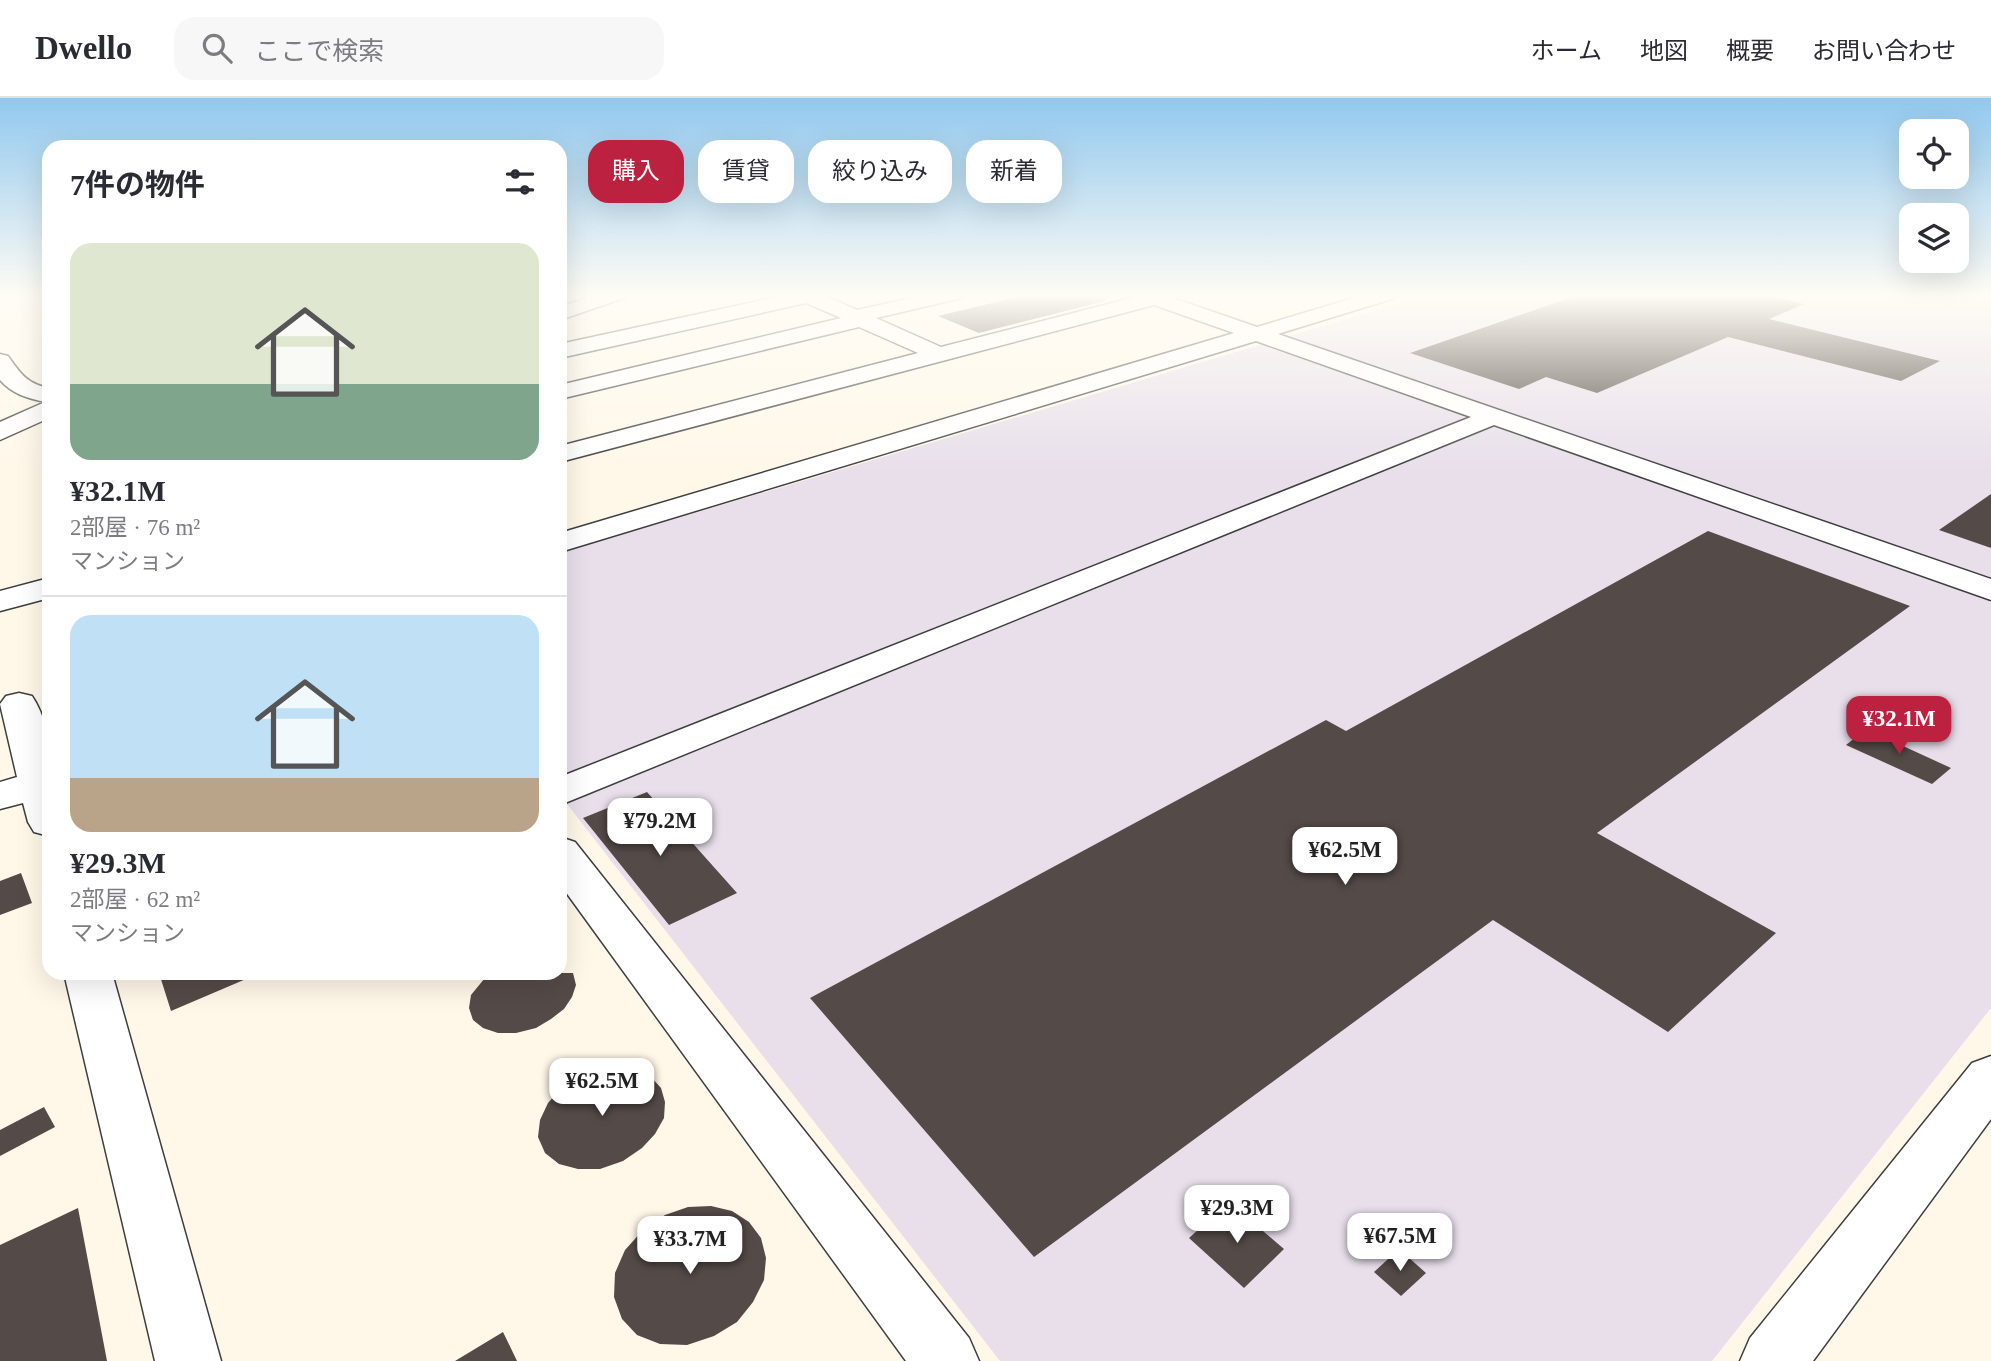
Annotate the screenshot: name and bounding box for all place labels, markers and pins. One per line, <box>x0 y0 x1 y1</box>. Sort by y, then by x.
pin: ¥32.1M <box>1842 696 1956 756</box>
pin: ¥79.2M <box>603 798 717 858</box>
pin: ¥62.5M <box>1288 828 1402 887</box>
pin: ¥62.5M <box>545 1058 659 1118</box>
pin: ¥29.3M <box>1180 1186 1294 1245</box>
pin: ¥67.5M <box>1343 1214 1457 1273</box>
pin: ¥33.7M <box>633 1216 747 1276</box>

